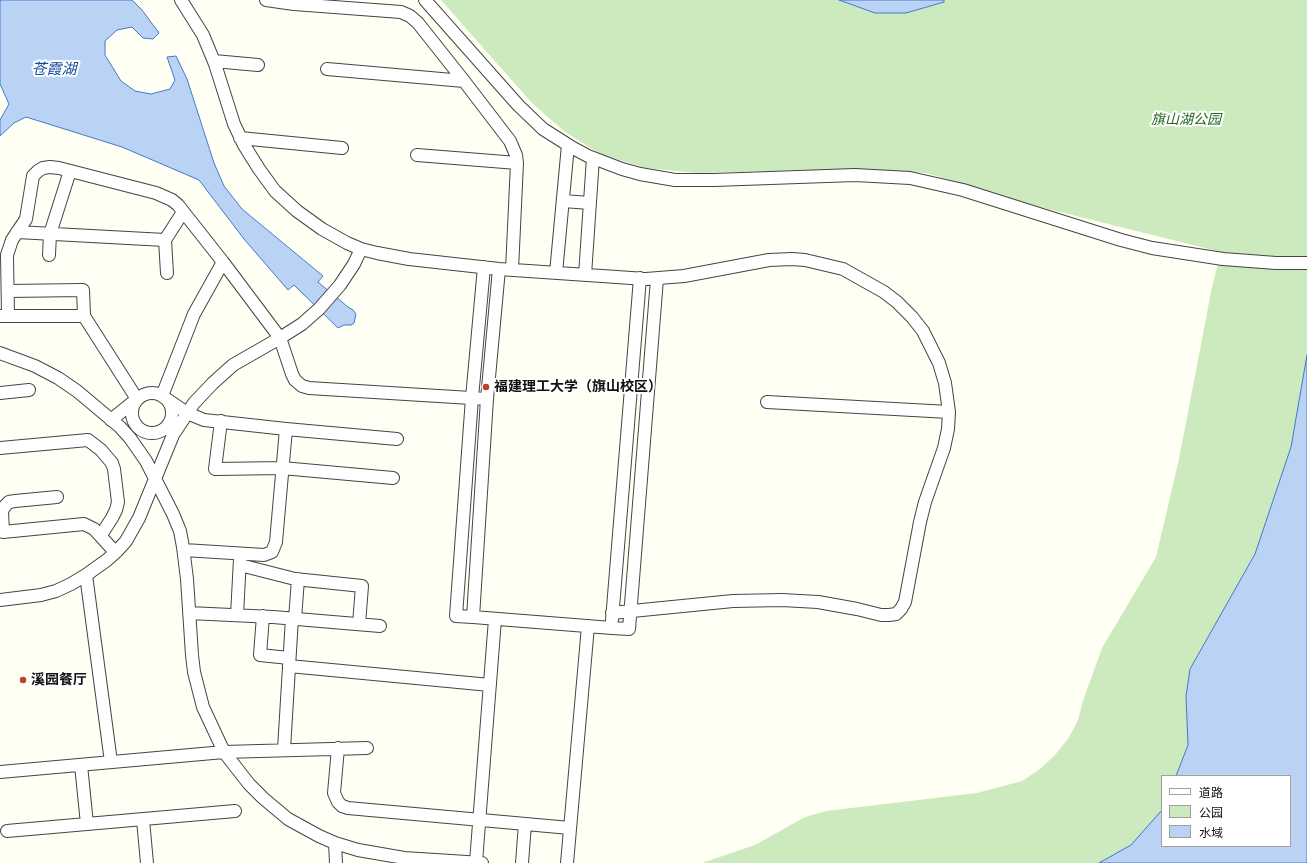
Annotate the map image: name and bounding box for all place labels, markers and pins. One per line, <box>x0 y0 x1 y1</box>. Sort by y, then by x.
place label: 福建理工大学（旗山校区） <box>494 379 662 395</box>
marker: 福建理工大学（旗山校区） <box>481 382 491 392</box>
place label: 溪园餐厅 <box>31 672 87 688</box>
marker: 溪园餐厅 <box>18 675 28 685</box>

